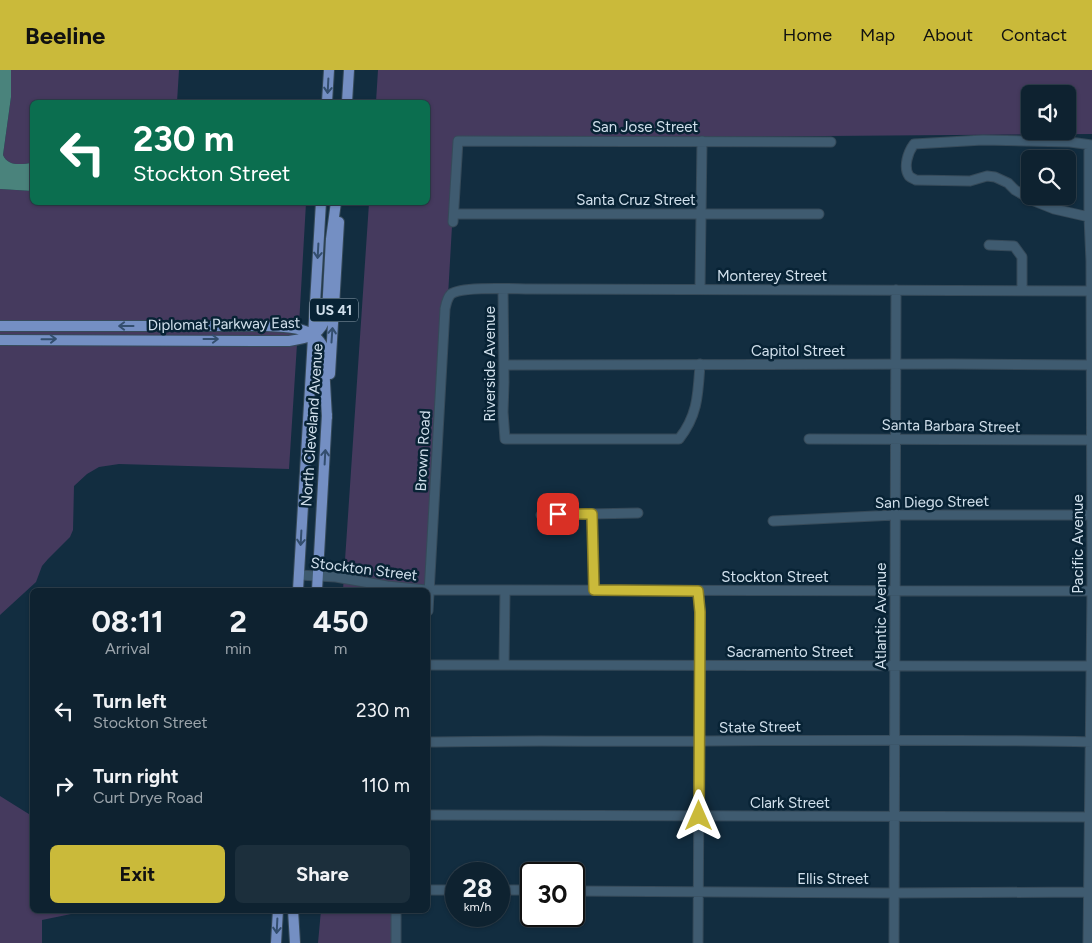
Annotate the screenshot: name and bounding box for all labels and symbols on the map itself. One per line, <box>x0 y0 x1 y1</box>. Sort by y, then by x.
one-way arrow <box>324 78 333 94</box>
street label: San Jose Street <box>592 118 698 136</box>
street label: Santa Cruz Street <box>576 191 696 209</box>
one-way arrow <box>314 243 323 259</box>
street label: Monterey Street <box>717 267 827 285</box>
road number: US 41 <box>310 298 358 322</box>
street label: Riverside Avenue <box>481 306 499 422</box>
street label: Diplomat Parkway East <box>147 314 301 334</box>
one-way arrow <box>118 321 134 331</box>
one-way arrow <box>328 327 337 343</box>
one-way arrow <box>202 334 219 344</box>
one-way arrow <box>40 335 56 344</box>
street label: Capitol Street <box>751 342 845 360</box>
street label: North Cleveland Avenue <box>297 343 327 507</box>
street label: Brown Road <box>412 410 434 492</box>
street label: Santa Barbara Street <box>881 416 1021 436</box>
one-way arrow <box>320 449 329 465</box>
street label: San Diego Street <box>875 492 990 512</box>
pin <box>537 493 579 535</box>
street label: Pacific Avenue <box>1069 494 1087 594</box>
one-way arrow <box>296 529 305 545</box>
street label: Stockton Street <box>310 554 419 585</box>
street label: Atlantic Avenue <box>872 563 890 669</box>
street label: Stockton Street <box>721 568 829 586</box>
street label: Sacramento Street <box>726 643 854 661</box>
street label: State Street <box>719 717 801 737</box>
position arrow <box>672 789 724 841</box>
street label: Clark Street <box>750 794 830 812</box>
speed limit sign: 30 <box>520 862 585 927</box>
street label: Ellis Street <box>797 870 869 888</box>
one-way arrow <box>273 918 282 934</box>

